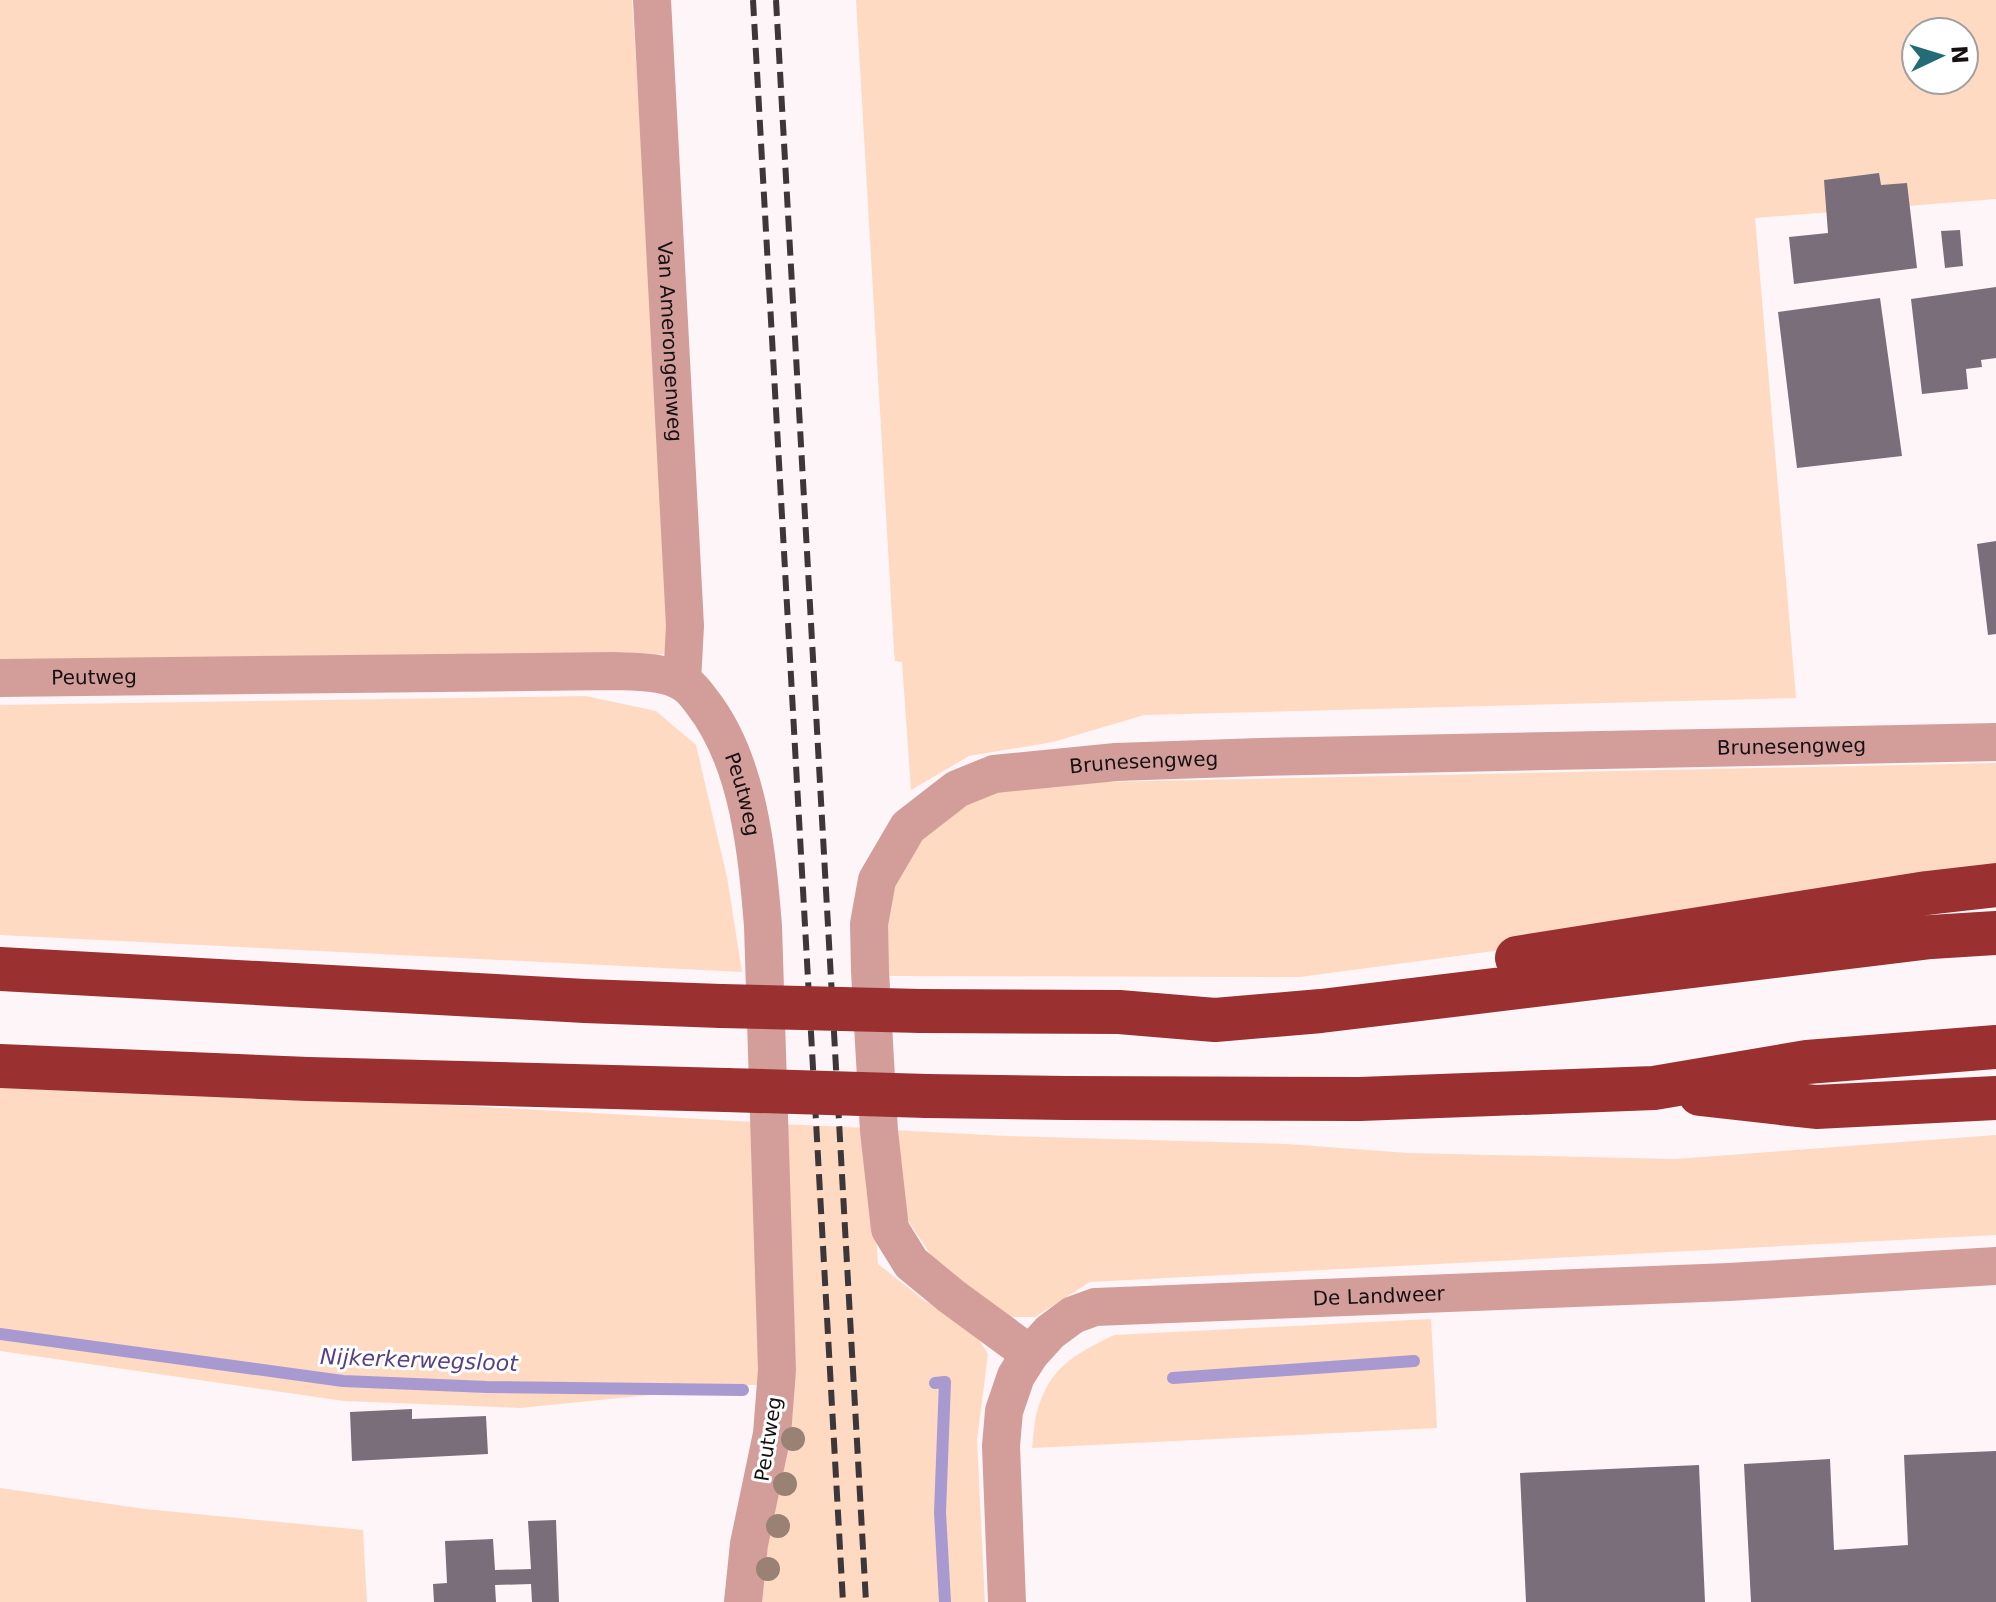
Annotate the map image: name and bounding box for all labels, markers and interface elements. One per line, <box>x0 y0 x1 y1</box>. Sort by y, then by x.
north arrow <box>1900 16 1980 96</box>
text: N <box>1946 45 1973 65</box>
street label: Van Amerongenweg <box>653 241 687 442</box>
street label: Peutweg <box>51 664 137 689</box>
street label: Brunesengweg <box>1717 733 1866 760</box>
street label: Brunesengweg <box>1068 746 1219 779</box>
street label: Peutweg <box>720 749 765 838</box>
street label: De Landweer <box>1312 1281 1446 1310</box>
water label: Nijkerkerwegsloot <box>320 1344 520 1376</box>
street label: Peutweg <box>749 1395 787 1483</box>

